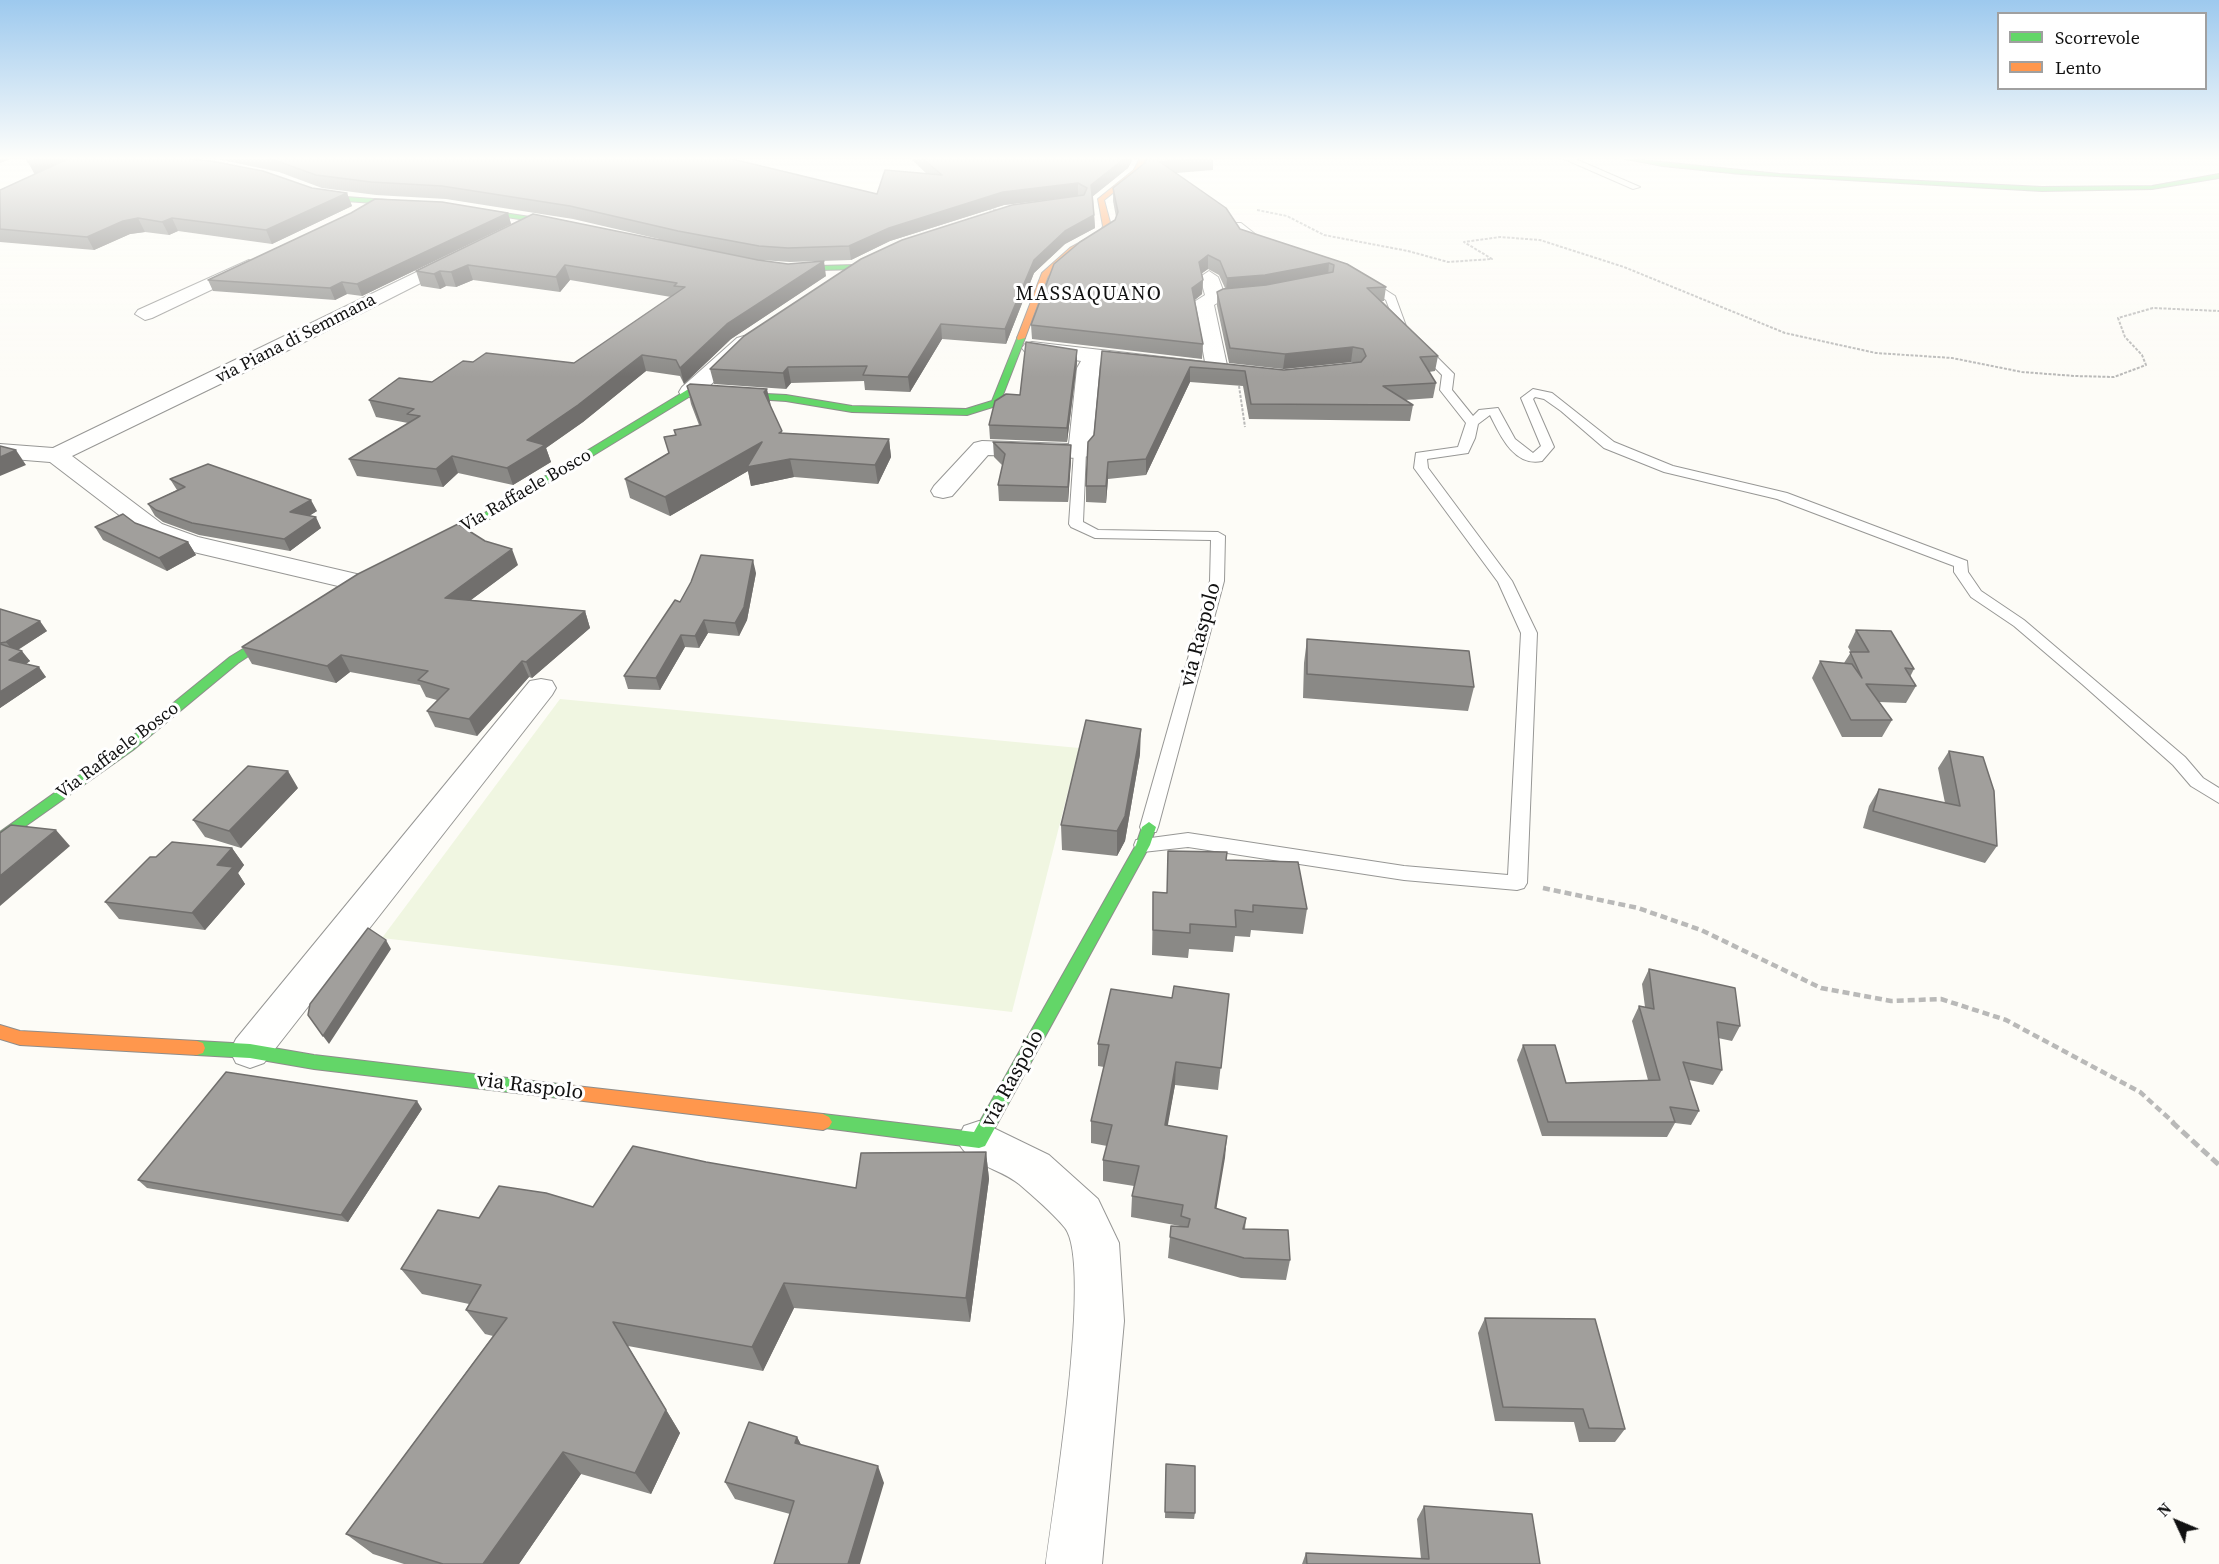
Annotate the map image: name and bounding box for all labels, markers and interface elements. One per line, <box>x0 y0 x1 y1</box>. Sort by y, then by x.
legend <box>1997 12 2207 90</box>
text: Scorrevole <box>2055 25 2140 50</box>
text: Lento <box>2055 55 2101 80</box>
district label: MASSAQUANO <box>1016 283 1162 307</box>
street label: via Piana di Semmana <box>212 289 380 389</box>
street label: Via Raffaele Bosco <box>457 445 595 537</box>
street label: via Raspolo <box>1175 580 1227 690</box>
street label: Via Raffaele Bosco <box>53 698 183 804</box>
street label: via Raspolo <box>976 1026 1050 1132</box>
street label: via Raspolo <box>475 1068 585 1106</box>
north arrow <box>2147 1492 2207 1552</box>
text: N <box>2152 1498 2176 1521</box>

